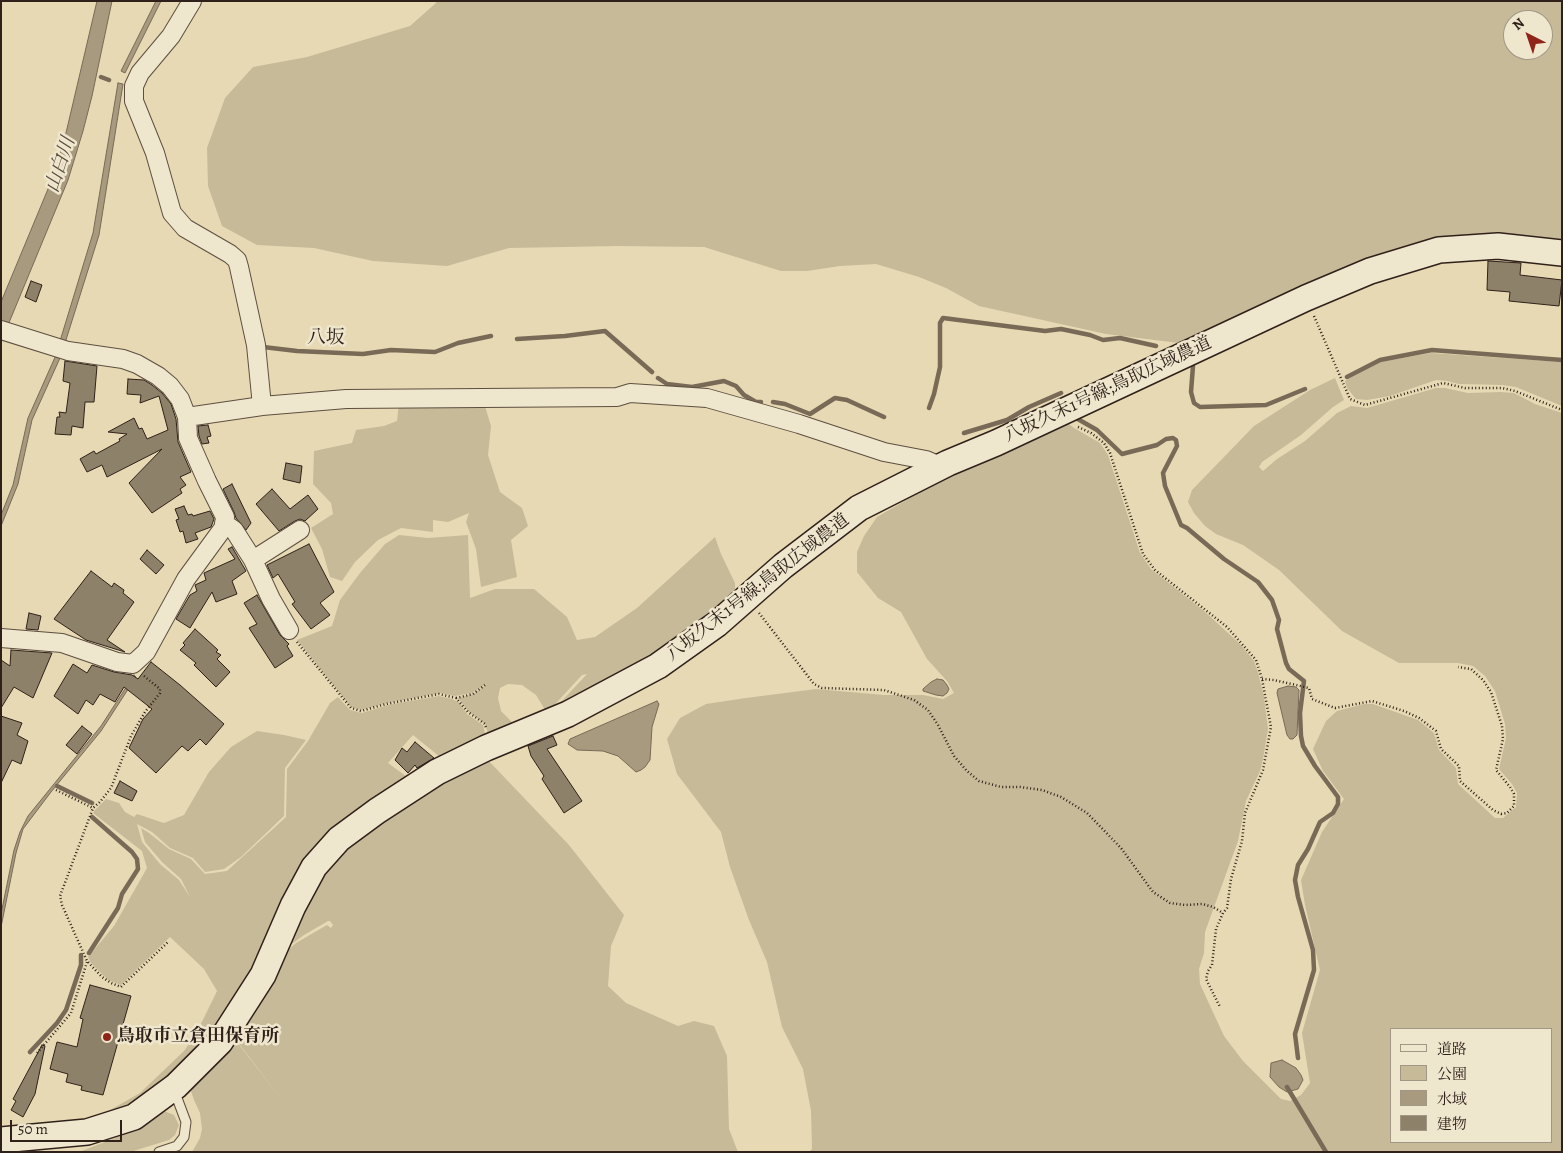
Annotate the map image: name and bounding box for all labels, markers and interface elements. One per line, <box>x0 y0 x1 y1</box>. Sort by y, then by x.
north arrow <box>1503 10 1553 60</box>
text: N <box>1508 14 1529 35</box>
water label: 山白川 <box>41 134 81 196</box>
district label: 八坂 <box>307 327 345 349</box>
street label: 八坂久末1号線;鳥取広域農道 <box>1001 332 1215 448</box>
street label: 八坂久末1号線;鳥取広域農道 <box>662 510 854 666</box>
place label: 鳥取市立倉田保育所 <box>117 1026 279 1048</box>
legend <box>1390 1028 1553 1143</box>
marker: 鳥取市立倉田保育所 <box>101 1031 113 1043</box>
text: 道路 <box>1437 1039 1467 1059</box>
text: 公園 <box>1437 1064 1467 1084</box>
text: 水域 <box>1437 1089 1467 1109</box>
scale bar <box>12 1110 125 1142</box>
text: 建物 <box>1437 1114 1467 1134</box>
text: 50 m <box>18 1119 48 1139</box>

